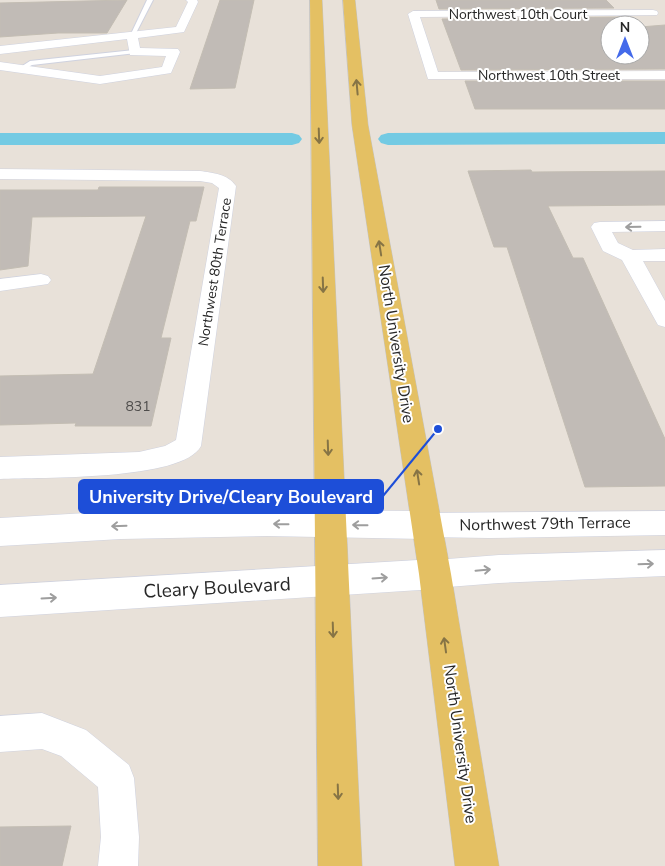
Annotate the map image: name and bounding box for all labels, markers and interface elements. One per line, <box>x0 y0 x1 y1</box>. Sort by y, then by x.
street label: Northwest 10th Court <box>449 5 587 24</box>
north arrow <box>600 15 650 65</box>
text: N <box>620 18 630 37</box>
street label: Northwest 10th Street <box>478 66 620 85</box>
one-way arrow <box>352 79 362 95</box>
one-way arrow <box>314 128 324 144</box>
street label: Northwest 80th Terrace <box>194 197 236 347</box>
one-way arrow <box>625 222 641 232</box>
one-way arrow <box>375 240 385 256</box>
street label: North University Drive <box>373 263 419 425</box>
one-way arrow <box>318 276 328 293</box>
house number: 831 <box>125 397 151 416</box>
one-way arrow <box>323 439 332 455</box>
one-way arrow <box>412 470 422 486</box>
callout: University Drive/Cleary Boulevard <box>79 480 383 513</box>
text: University Drive/Cleary Boulevard <box>89 485 373 509</box>
street label: Northwest 79th Terrace <box>459 512 631 536</box>
one-way arrow <box>273 519 289 528</box>
one-way arrow <box>352 520 368 530</box>
one-way arrow <box>111 521 127 530</box>
one-way arrow <box>637 559 653 568</box>
one-way arrow <box>475 565 491 574</box>
street label: Cleary Boulevard <box>143 571 291 605</box>
one-way arrow <box>372 573 388 582</box>
one-way arrow <box>40 594 56 603</box>
one-way arrow <box>329 622 338 638</box>
one-way arrow <box>440 637 450 653</box>
street label: North University Drive <box>438 663 482 825</box>
one-way arrow <box>333 784 343 800</box>

